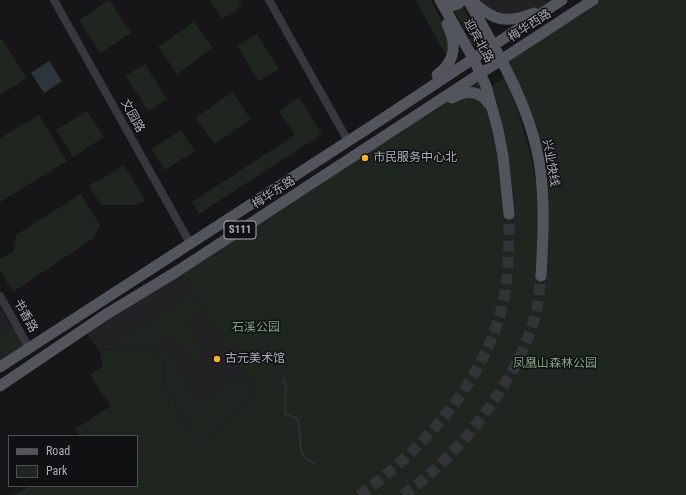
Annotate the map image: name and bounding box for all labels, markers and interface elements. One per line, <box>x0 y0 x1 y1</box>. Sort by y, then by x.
street label: 梅华西路 <box>506 7 554 45</box>
street label: 迎宾北路 <box>460 17 496 65</box>
street label: 文园路 <box>117 97 147 135</box>
street label: 兴业快线 <box>539 138 561 188</box>
place label: 市民服务中心北 <box>373 151 457 165</box>
marker: 市民服务中心北 <box>360 153 370 163</box>
street label: 梅华东路 <box>250 174 298 212</box>
road number: S111 <box>224 221 256 239</box>
street label: 书香路 <box>10 297 40 335</box>
park label: 石溪公园 <box>232 321 280 335</box>
place label: 古元美术馆 <box>225 352 285 366</box>
marker: 古元美术馆 <box>212 354 222 364</box>
park label: 凤凰山森林公园 <box>513 357 597 371</box>
legend <box>8 435 138 487</box>
text: Road <box>46 444 70 458</box>
text: Park <box>46 464 67 478</box>

